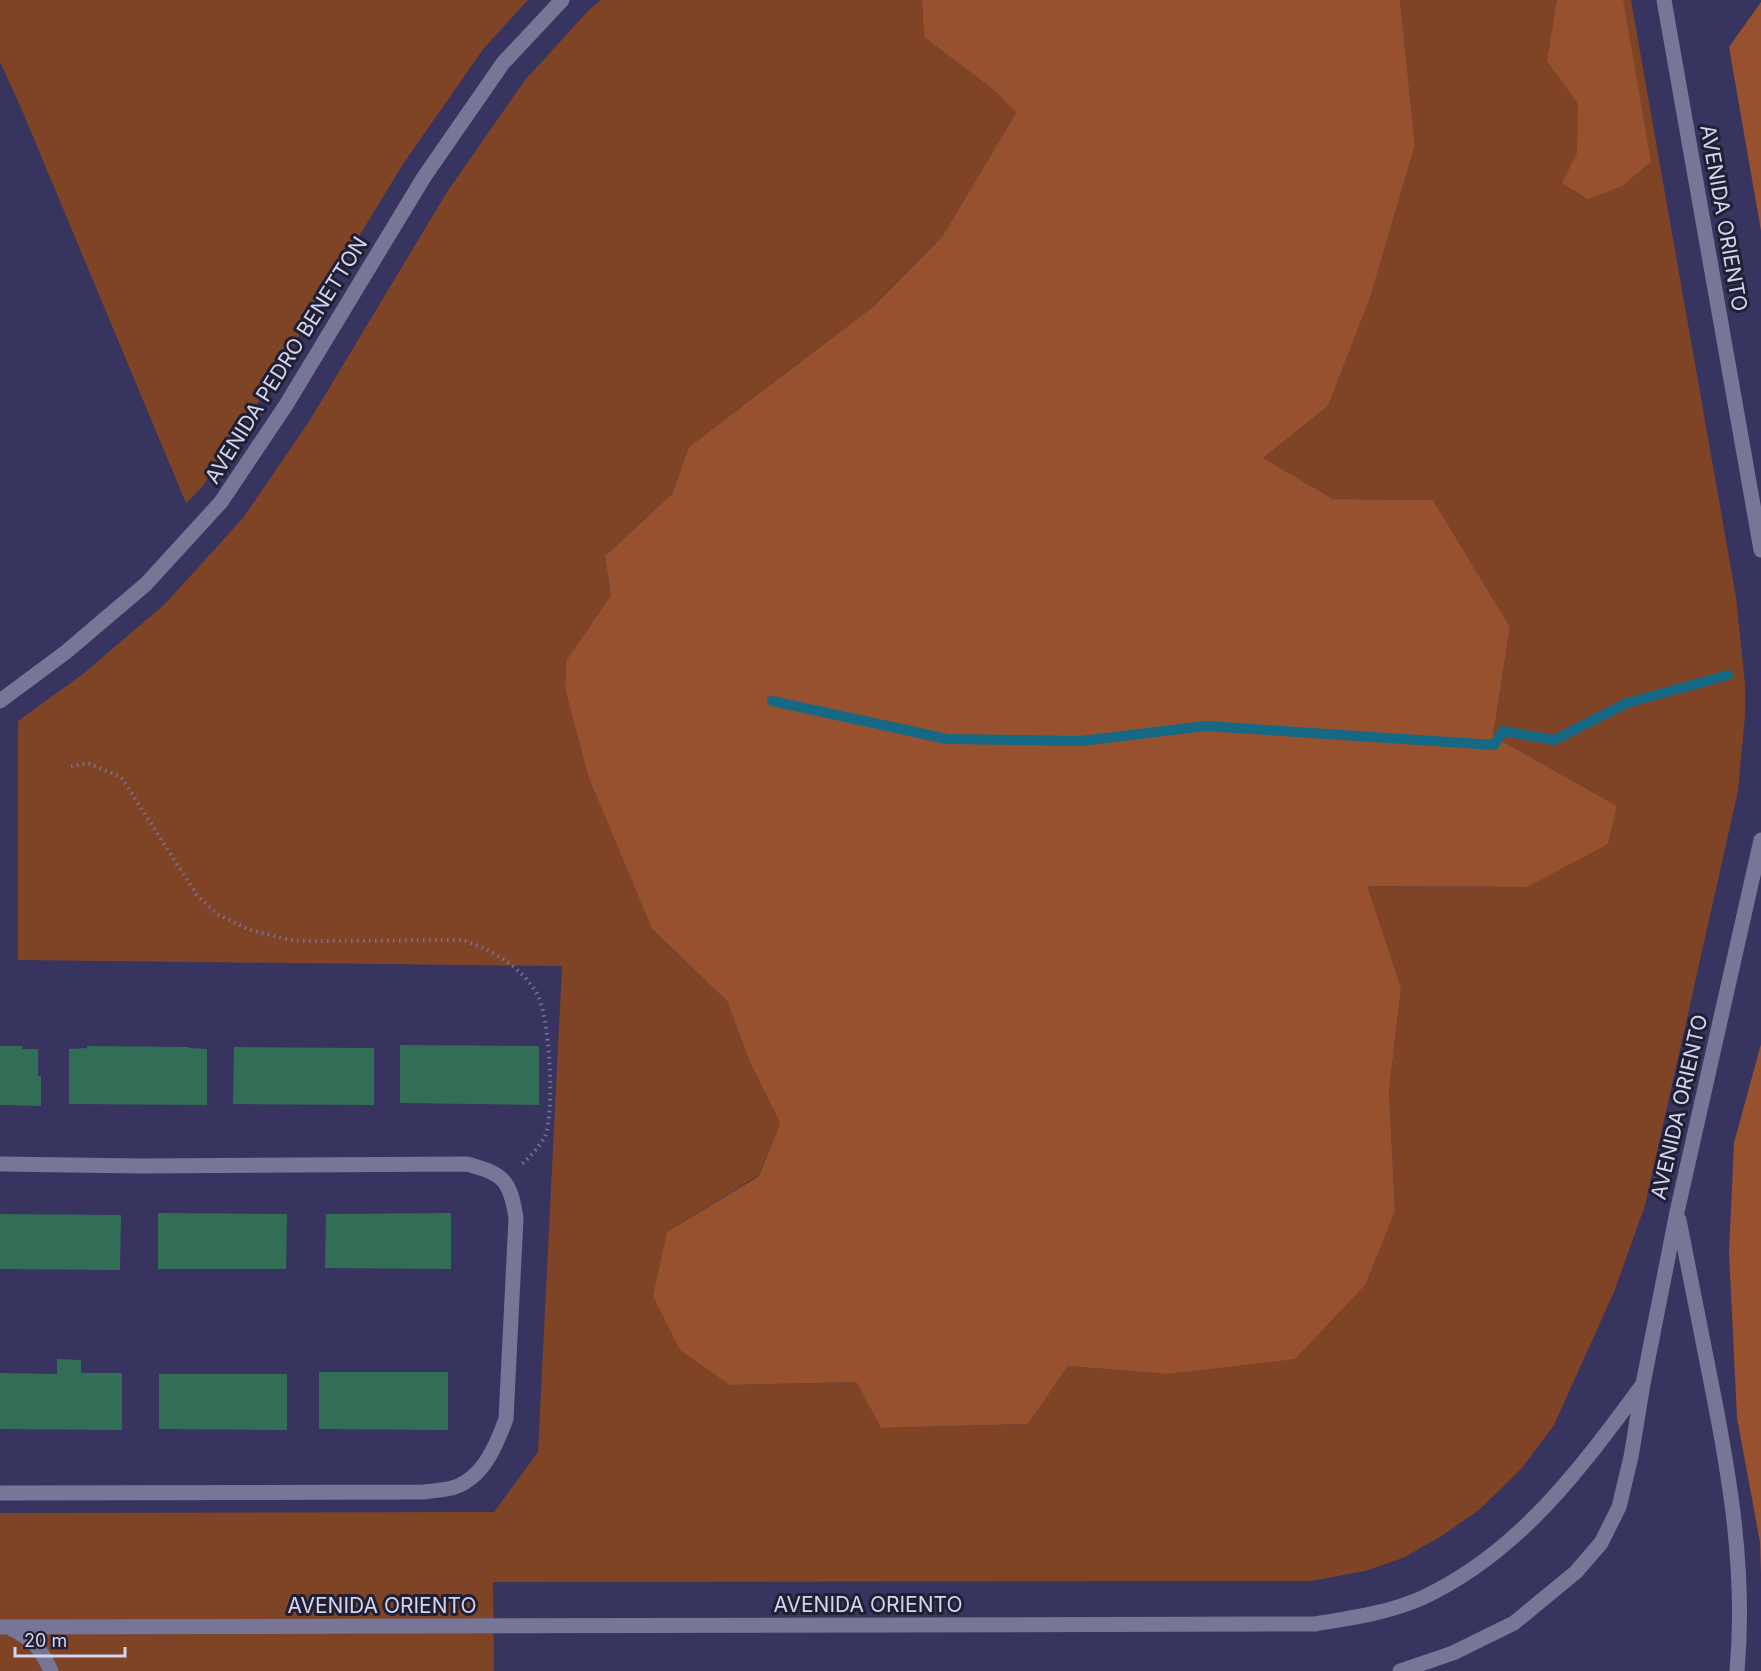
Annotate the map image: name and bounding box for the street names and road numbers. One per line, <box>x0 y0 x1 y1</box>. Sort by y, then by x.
street label: AVENIDA ORIENTO <box>1695 123 1753 313</box>
street label: AVENIDA PEDRO BENETTON <box>200 232 372 488</box>
street label: AVENIDA ORIENTO <box>1646 1012 1712 1202</box>
street label: AVENIDA ORIENTO <box>773 1592 963 1617</box>
street label: AVENIDA ORIENTO <box>287 1593 477 1618</box>

